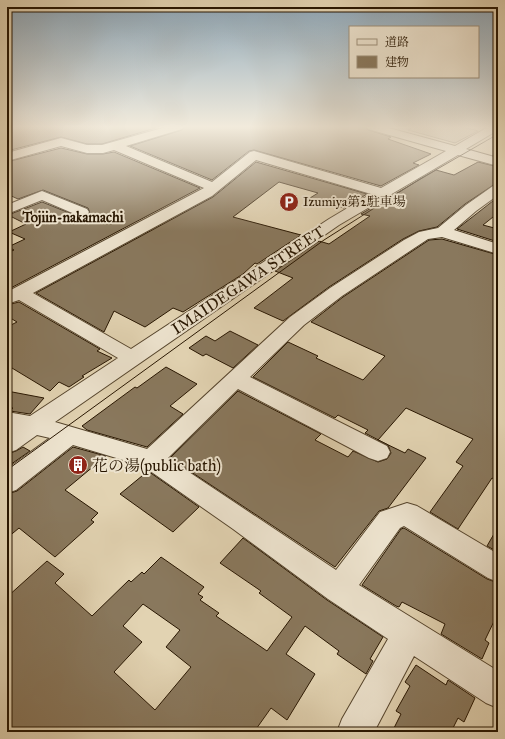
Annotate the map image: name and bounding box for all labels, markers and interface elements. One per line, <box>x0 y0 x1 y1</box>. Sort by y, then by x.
legend <box>349 26 479 78</box>
text: 道路 <box>385 35 409 49</box>
text: 建物 <box>385 55 409 69</box>
parking icon: Izumiya第2駐車場 <box>278 191 300 213</box>
place label: Izumiya第2駐車場 <box>303 194 406 210</box>
district label: Tojiin-nakamachi <box>21 209 124 227</box>
street label: IMAIDEGAWA STREET <box>168 222 328 338</box>
building icon: 花の湯(public bath) <box>67 454 89 476</box>
place label: 花の湯(public bath) <box>92 456 221 476</box>

